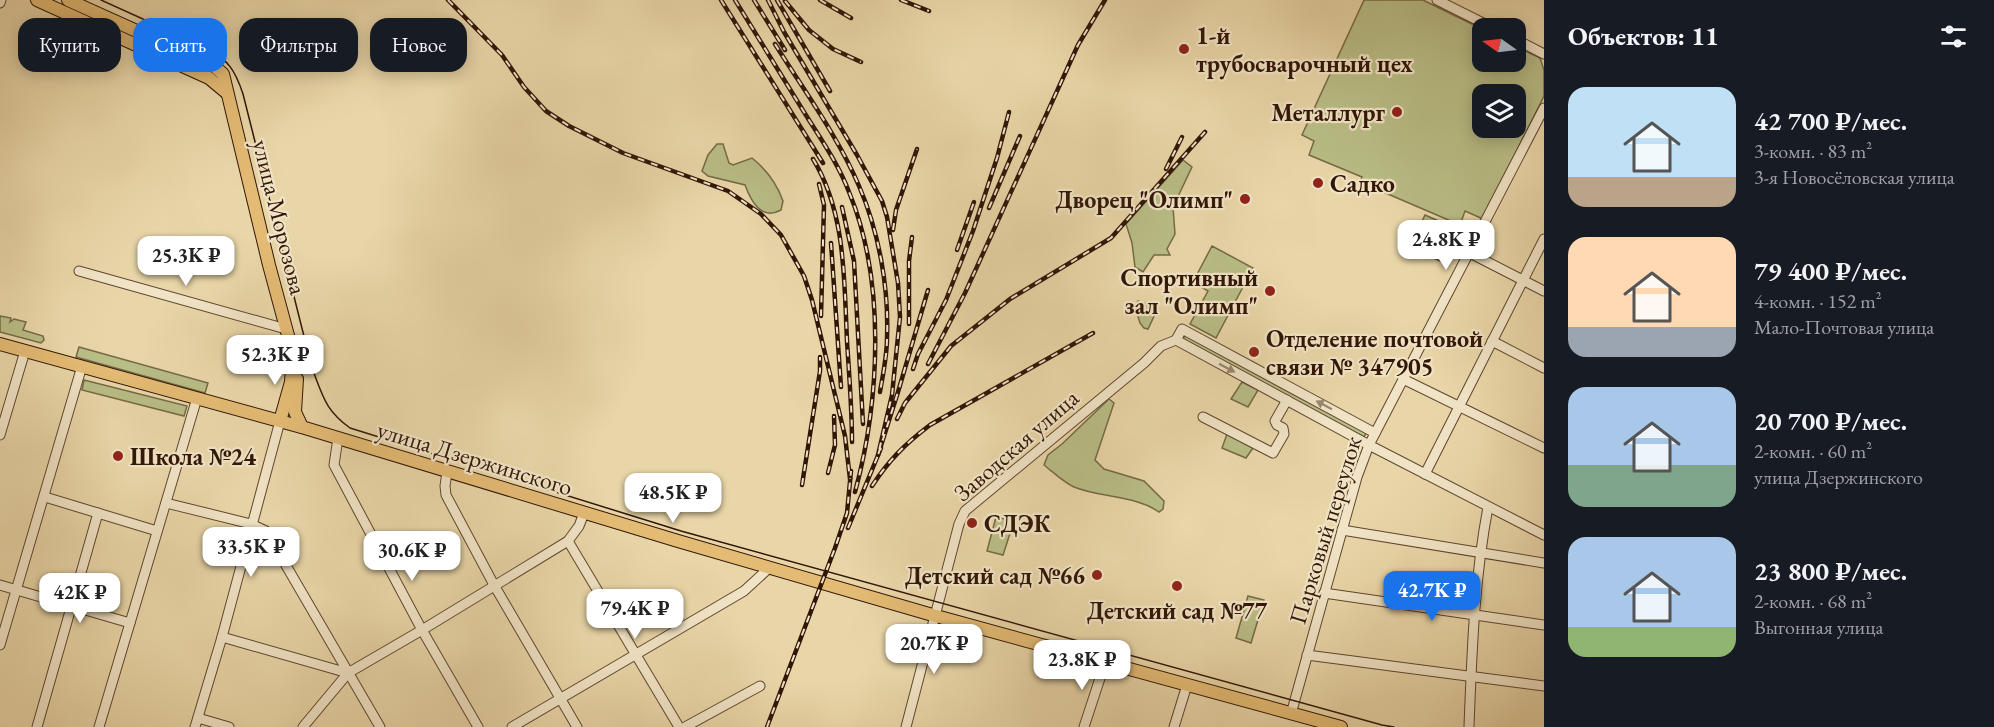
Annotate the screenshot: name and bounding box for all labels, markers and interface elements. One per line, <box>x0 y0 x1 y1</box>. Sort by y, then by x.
chip: Купить <box>18 18 121 72</box>
chip: Снять <box>133 18 227 72</box>
chip: Фильтры <box>239 18 358 72</box>
chip: Новое <box>370 18 467 72</box>
north arrow <box>1472 18 1526 72</box>
map controls <box>1472 18 1526 138</box>
text: Объектов: 11 <box>1568 19 1719 53</box>
place label: 1-й трубосварочный цех <box>1196 20 1413 80</box>
icon: filters <box>1937 20 1970 53</box>
marker: 1-й трубосварочный цех <box>1177 42 1191 56</box>
button: layers <box>1472 84 1526 138</box>
place label: Металлург <box>1271 97 1385 129</box>
text: 42 700 ₽/мес. <box>1754 104 1907 138</box>
marker: Металлург <box>1390 105 1404 119</box>
icon: home <box>1616 111 1688 183</box>
street label: улица Морозова <box>246 136 314 298</box>
text: 3-комн. · 83 m² <box>1754 138 1872 164</box>
text: 3-я Новосёловская улица <box>1754 164 1955 190</box>
place label: Садко <box>1330 168 1395 199</box>
marker: Садко <box>1311 176 1325 190</box>
place label: Дворец "Олимп" <box>1055 184 1233 215</box>
marker: Дворец "Олимп" <box>1238 192 1252 206</box>
pin: 24.8K ₽ <box>1391 220 1501 271</box>
text: 24.8K ₽ <box>1412 226 1480 252</box>
pin: 25.3K ₽ <box>131 236 241 287</box>
text: 25.3K ₽ <box>152 242 220 268</box>
text: 79 400 ₽/мес. <box>1754 254 1907 288</box>
icon: home <box>1616 261 1688 333</box>
place label: Спортивный зал "Олимп" <box>1120 262 1258 321</box>
marker: Спортивный зал "Олимп" <box>1263 284 1277 298</box>
text: 4-комн. · 152 m² <box>1754 288 1882 314</box>
text: Мало-Почтовая улица <box>1754 314 1934 340</box>
place label: Отделение почтовой связи № 347905 <box>1266 323 1483 382</box>
pin: 52.3K ₽ <box>220 335 330 386</box>
text: 52.3K ₽ <box>241 341 309 367</box>
marker: Отделение почтовой связи № 347905 <box>1247 345 1261 359</box>
one-way arrow <box>1219 363 1236 373</box>
street label: Заводская улица <box>947 382 1085 508</box>
one-way arrow <box>1315 400 1332 410</box>
text: 20 700 ₽/мес. <box>1754 404 1907 438</box>
icon: home <box>1616 411 1688 483</box>
street label: улица Дзержинского <box>373 414 577 503</box>
street label: Парковый переулок <box>1282 432 1369 628</box>
text: 2-комн. · 60 m² <box>1754 438 1872 464</box>
place label: Школа №24 <box>130 441 256 472</box>
marker: Школа №24 <box>111 449 125 463</box>
text: улица Дзержинского <box>1754 464 1923 490</box>
pin: 48.5K ₽ <box>618 473 728 524</box>
text: 48.5K ₽ <box>639 479 707 505</box>
place label: СДЭК <box>984 508 1052 539</box>
marker: СДЭК <box>965 516 979 530</box>
pin: 33.5K ₽ <box>196 527 306 578</box>
pin: 30.6K ₽ <box>357 531 467 582</box>
text: 33.5K ₽ <box>217 533 285 559</box>
text: 30.6K ₽ <box>378 537 446 563</box>
text: 23 800 ₽/мес. <box>1754 554 1907 588</box>
place label: Детский сад №66 <box>905 560 1085 591</box>
icon: home <box>1616 561 1688 633</box>
marker: Детский сад №66 <box>1090 568 1104 582</box>
pin: 42.7K ₽ <box>1377 571 1487 622</box>
pin: 42K ₽ <box>38 573 122 624</box>
text: 42.7K ₽ <box>1398 577 1466 603</box>
text: 42K ₽ <box>53 579 107 605</box>
marker: Детский сад №77 <box>1170 579 1184 593</box>
text: 2-комн. · 68 m² <box>1754 588 1872 614</box>
pin: 79.4K ₽ <box>580 589 690 640</box>
text: 79.4K ₽ <box>601 595 669 621</box>
place label: Детский сад №77 <box>1087 595 1267 626</box>
text: Выгонная улица <box>1754 614 1883 640</box>
pin: 20.7K ₽ <box>879 624 989 675</box>
text: 20.7K ₽ <box>900 630 968 656</box>
pin: 23.8K ₽ <box>1027 640 1137 691</box>
text: 23.8K ₽ <box>1048 646 1116 672</box>

